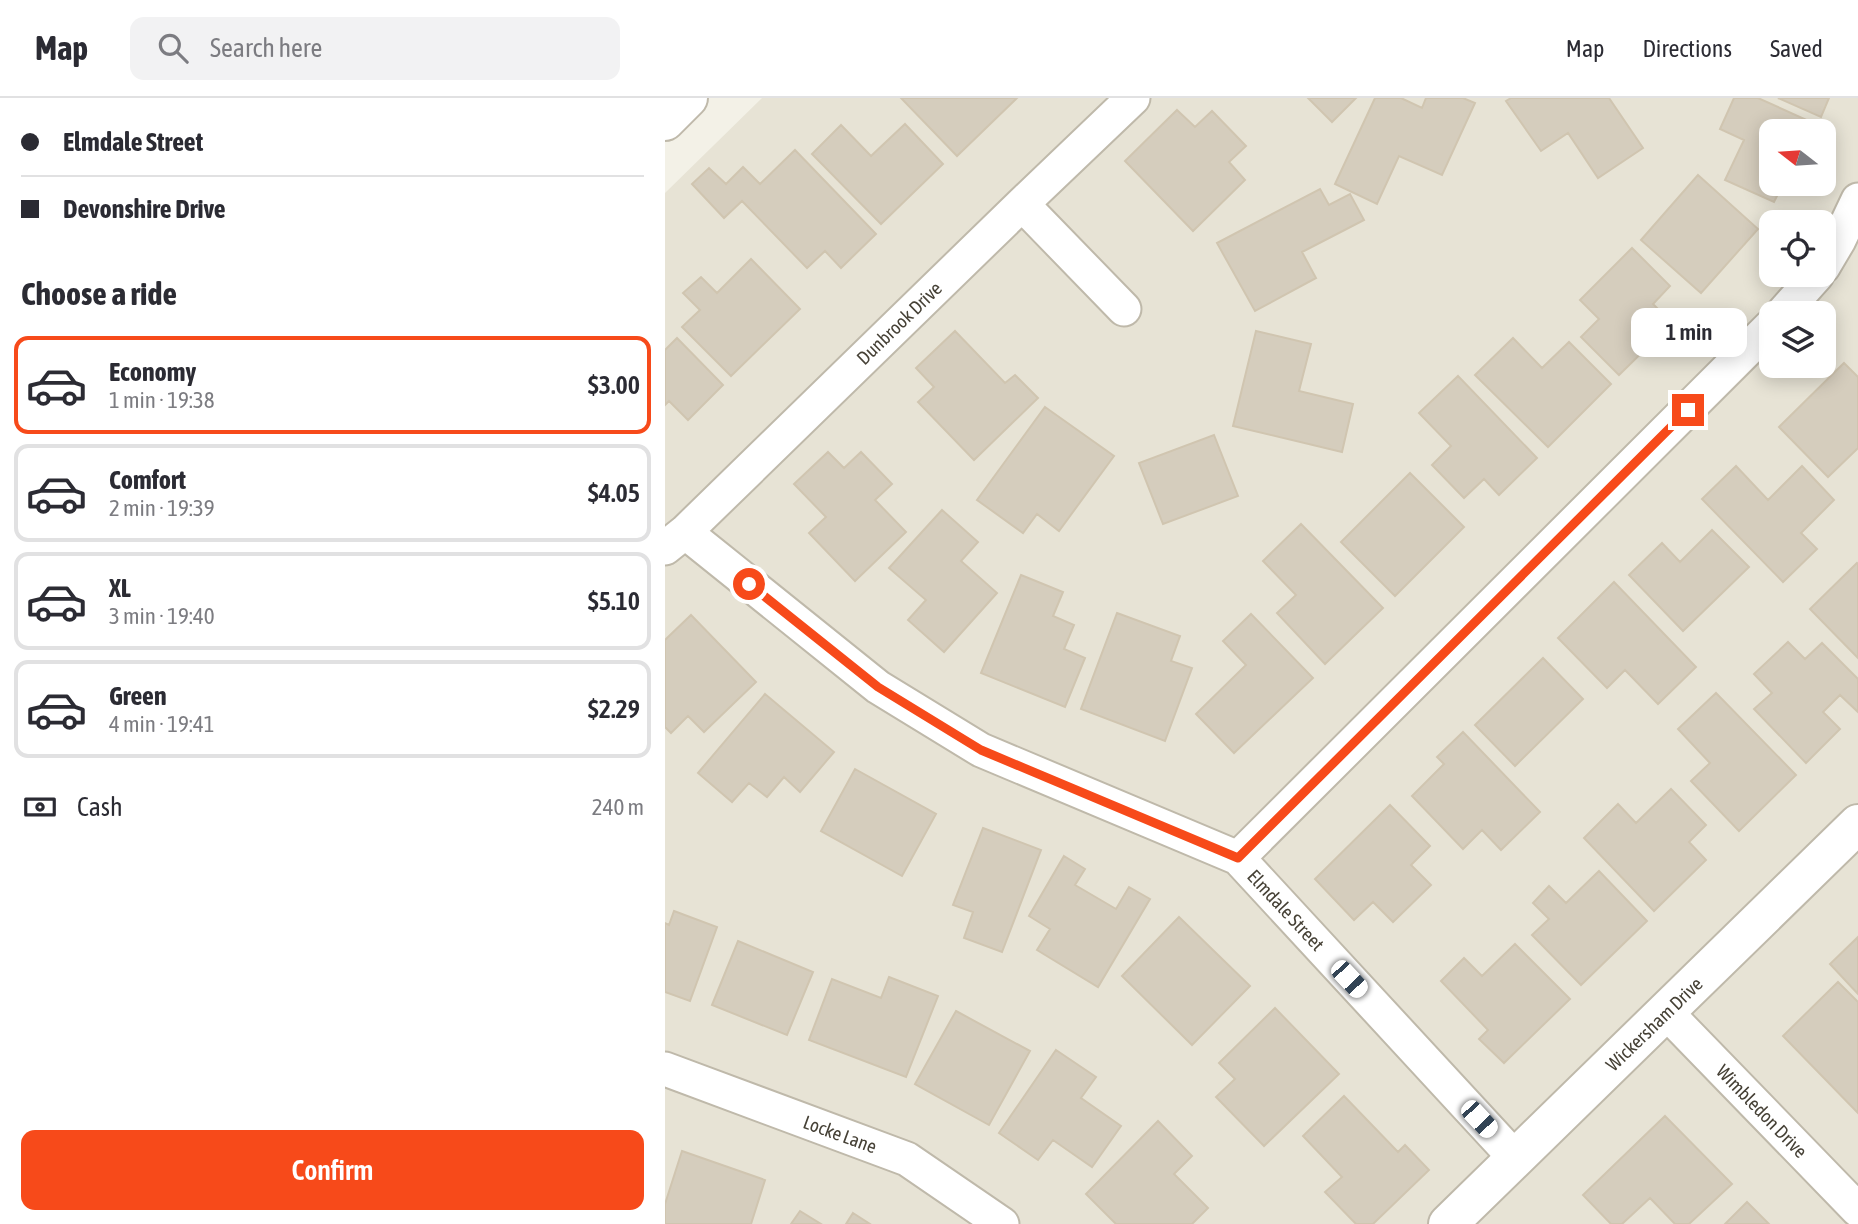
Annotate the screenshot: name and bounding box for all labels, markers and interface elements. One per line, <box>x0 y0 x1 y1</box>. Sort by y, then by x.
search box <box>130 17 620 80</box>
text: Map <box>35 29 88 67</box>
icon: search <box>154 29 192 67</box>
text: Search here <box>210 33 322 63</box>
text: Map <box>1566 35 1604 62</box>
text: Directions <box>1642 35 1732 62</box>
text: Saved <box>1770 35 1823 62</box>
north arrow <box>1759 119 1836 196</box>
map controls <box>1759 119 1836 378</box>
text: Elmdale Street <box>63 127 203 157</box>
text: Devonshire Drive <box>63 194 226 224</box>
button: locate <box>1759 210 1836 287</box>
text: Choose a ride <box>21 275 177 312</box>
street label: Dunbrook Drive <box>852 277 946 369</box>
button: layers <box>1759 301 1836 378</box>
callout: 1 min <box>1630 308 1746 358</box>
text: 1 min <box>1666 319 1712 345</box>
icon: car <box>25 354 88 417</box>
text: Economy <box>109 357 196 387</box>
text: $3.00 <box>588 370 640 400</box>
text: 1 min · 19:38 <box>109 387 215 413</box>
route end <box>1672 394 1704 426</box>
icon: car <box>25 462 88 525</box>
text: Comfort <box>109 465 186 495</box>
text: $4.05 <box>588 478 640 508</box>
text: 2 min · 19:39 <box>109 495 215 521</box>
route start <box>733 568 765 600</box>
icon: car <box>25 570 88 633</box>
text: XL <box>109 573 131 603</box>
text: $5.10 <box>588 586 640 616</box>
text: 3 min · 19:40 <box>109 603 215 629</box>
icon: car <box>25 678 88 741</box>
text: Green <box>109 681 167 711</box>
text: $2.29 <box>588 694 640 724</box>
text: 4 min · 19:41 <box>109 711 215 737</box>
icon: cash <box>21 788 59 826</box>
text: Cash <box>77 792 123 822</box>
text: 240 m <box>592 794 644 820</box>
street label: Elmdale Street <box>1243 865 1329 955</box>
car <box>1327 956 1372 1002</box>
street label: Wickersham Drive <box>1601 973 1707 1075</box>
street label: Wimbledon Drive <box>1712 1060 1812 1162</box>
car <box>1457 1096 1502 1142</box>
street label: Locke Lane <box>800 1111 880 1157</box>
button: Confirm <box>21 1130 644 1210</box>

